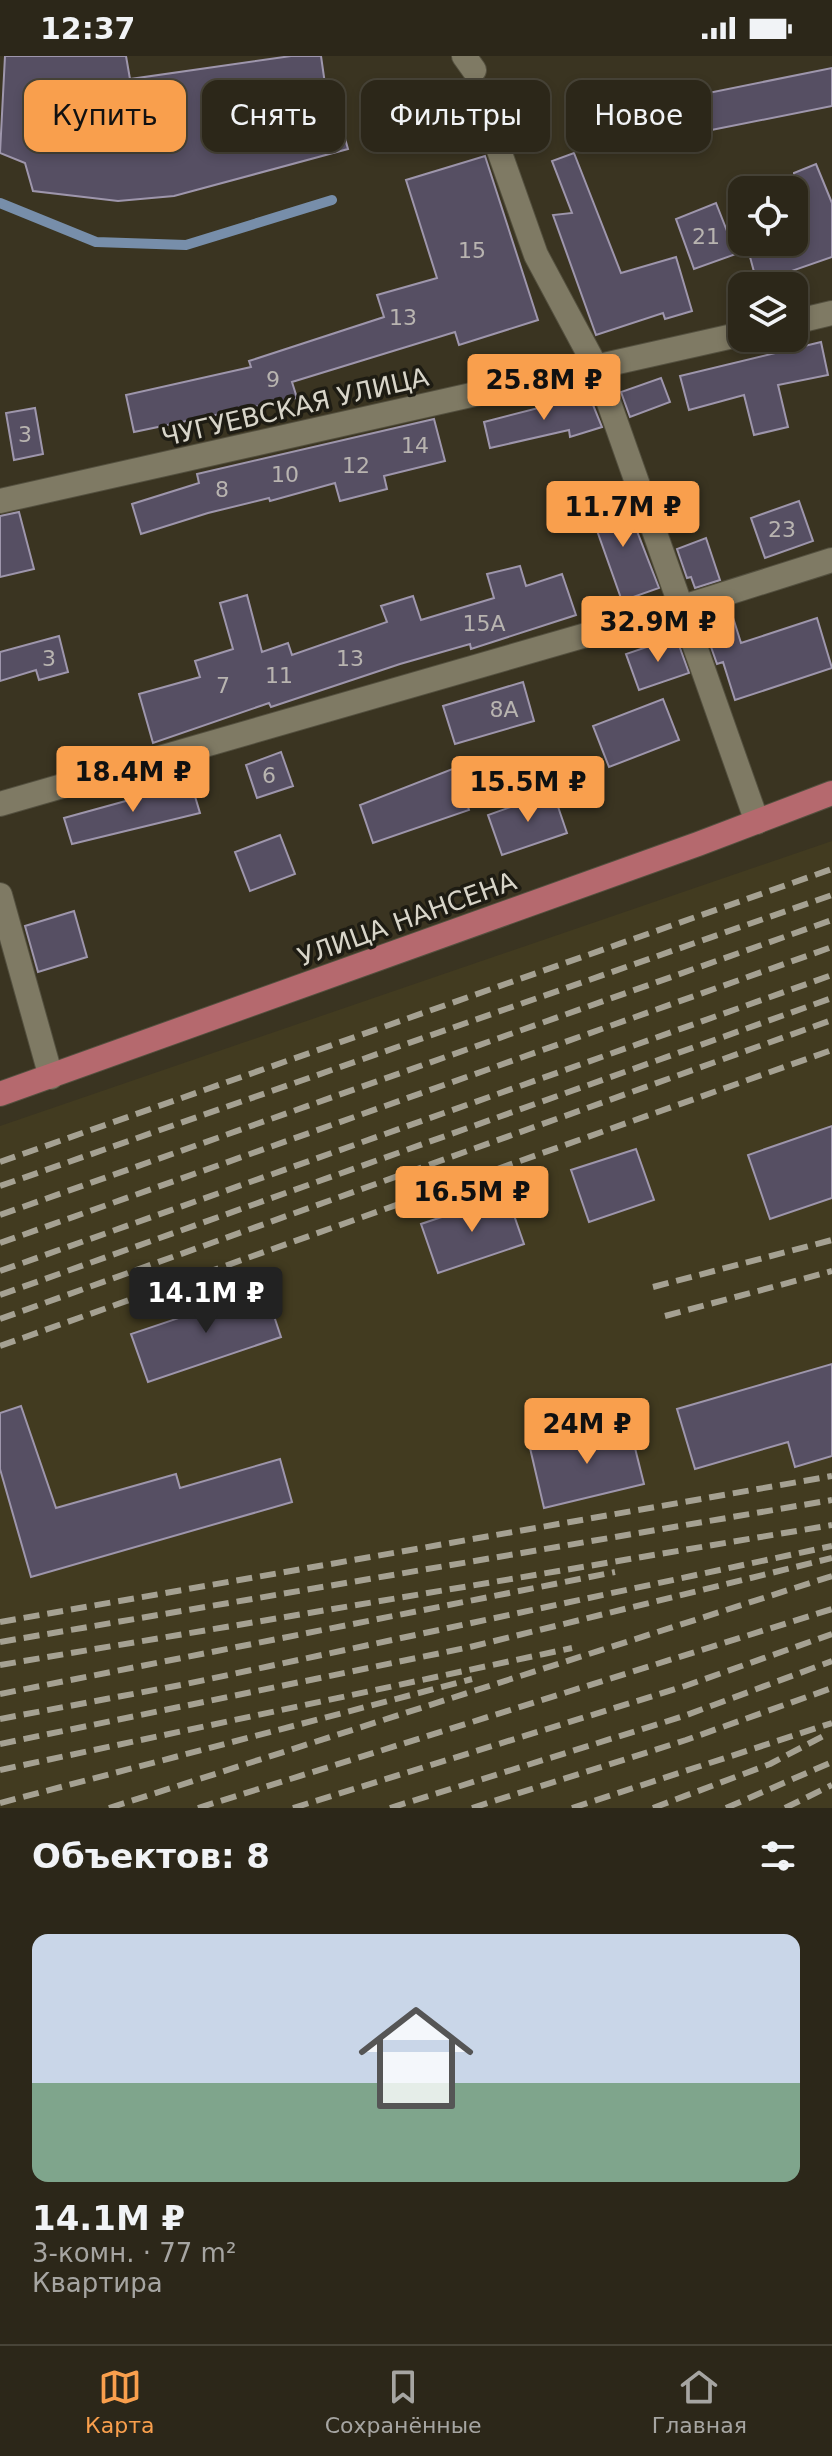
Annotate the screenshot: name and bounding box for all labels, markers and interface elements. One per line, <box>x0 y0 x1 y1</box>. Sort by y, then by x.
text: 12:37 <box>40 11 136 46</box>
chip: Купить <box>24 80 186 152</box>
chip: Снять <box>202 80 345 152</box>
chip: Фильтры <box>361 80 550 152</box>
chip: Новое <box>566 80 711 152</box>
map controls <box>728 176 808 352</box>
button: locate <box>728 176 808 256</box>
house number: 21 <box>692 224 720 249</box>
house number: 15 <box>458 238 486 263</box>
button: layers <box>728 272 808 352</box>
house number: 13 <box>389 305 417 330</box>
pin: 25.8M ₽ <box>470 354 618 422</box>
street label: ЧУГУЕВСКАЯ УЛИЦА <box>159 362 432 452</box>
text: 25.8M ₽ <box>485 365 603 395</box>
house number: 9 <box>266 367 280 392</box>
house number: 3 <box>18 422 32 447</box>
house number: 14 <box>401 433 429 458</box>
house number: 12 <box>342 453 370 478</box>
house number: 10 <box>271 462 299 487</box>
house number: 8 <box>215 477 229 502</box>
pin: 11.7M ₽ <box>549 481 697 549</box>
text: 11.7M ₽ <box>564 492 682 522</box>
house number: 23 <box>768 517 796 542</box>
pin: 32.9M ₽ <box>584 596 732 664</box>
text: 32.9M ₽ <box>599 607 717 637</box>
house number: 15А <box>462 611 506 636</box>
house number: 3 <box>42 646 56 671</box>
house number: 13 <box>336 646 364 671</box>
house number: 11 <box>265 663 293 688</box>
house number: 7 <box>216 673 230 698</box>
house number: 8А <box>489 697 519 722</box>
pin: 18.4M ₽ <box>59 746 207 814</box>
pin: 15.5M ₽ <box>454 756 602 824</box>
text: 18.4M ₽ <box>74 757 192 787</box>
house number: 6 <box>262 763 276 788</box>
text: 15.5M ₽ <box>469 767 587 797</box>
street label: УЛИЦА НАНСЕНА <box>294 866 520 972</box>
pin: 16.5M ₽ <box>398 1166 546 1234</box>
text: 16.5M ₽ <box>413 1177 531 1207</box>
pin: 14.1M ₽ <box>132 1267 280 1335</box>
text: 14.1M ₽ <box>147 1278 265 1308</box>
pin: 24M ₽ <box>531 1398 643 1466</box>
text: 24M ₽ <box>542 1409 632 1439</box>
icon: filters <box>756 1834 800 1878</box>
text: Объектов: 8 <box>32 1836 270 1876</box>
icon: home <box>344 1986 488 2130</box>
text: 14.1M ₽ <box>32 2198 185 2238</box>
text: 3-комн. · 77 m² <box>32 2238 236 2268</box>
text: Квартира <box>32 2268 163 2298</box>
tab: Карта <box>85 2365 154 2438</box>
tab: Сохранённые <box>325 2365 482 2438</box>
tab: Главная <box>652 2365 747 2438</box>

